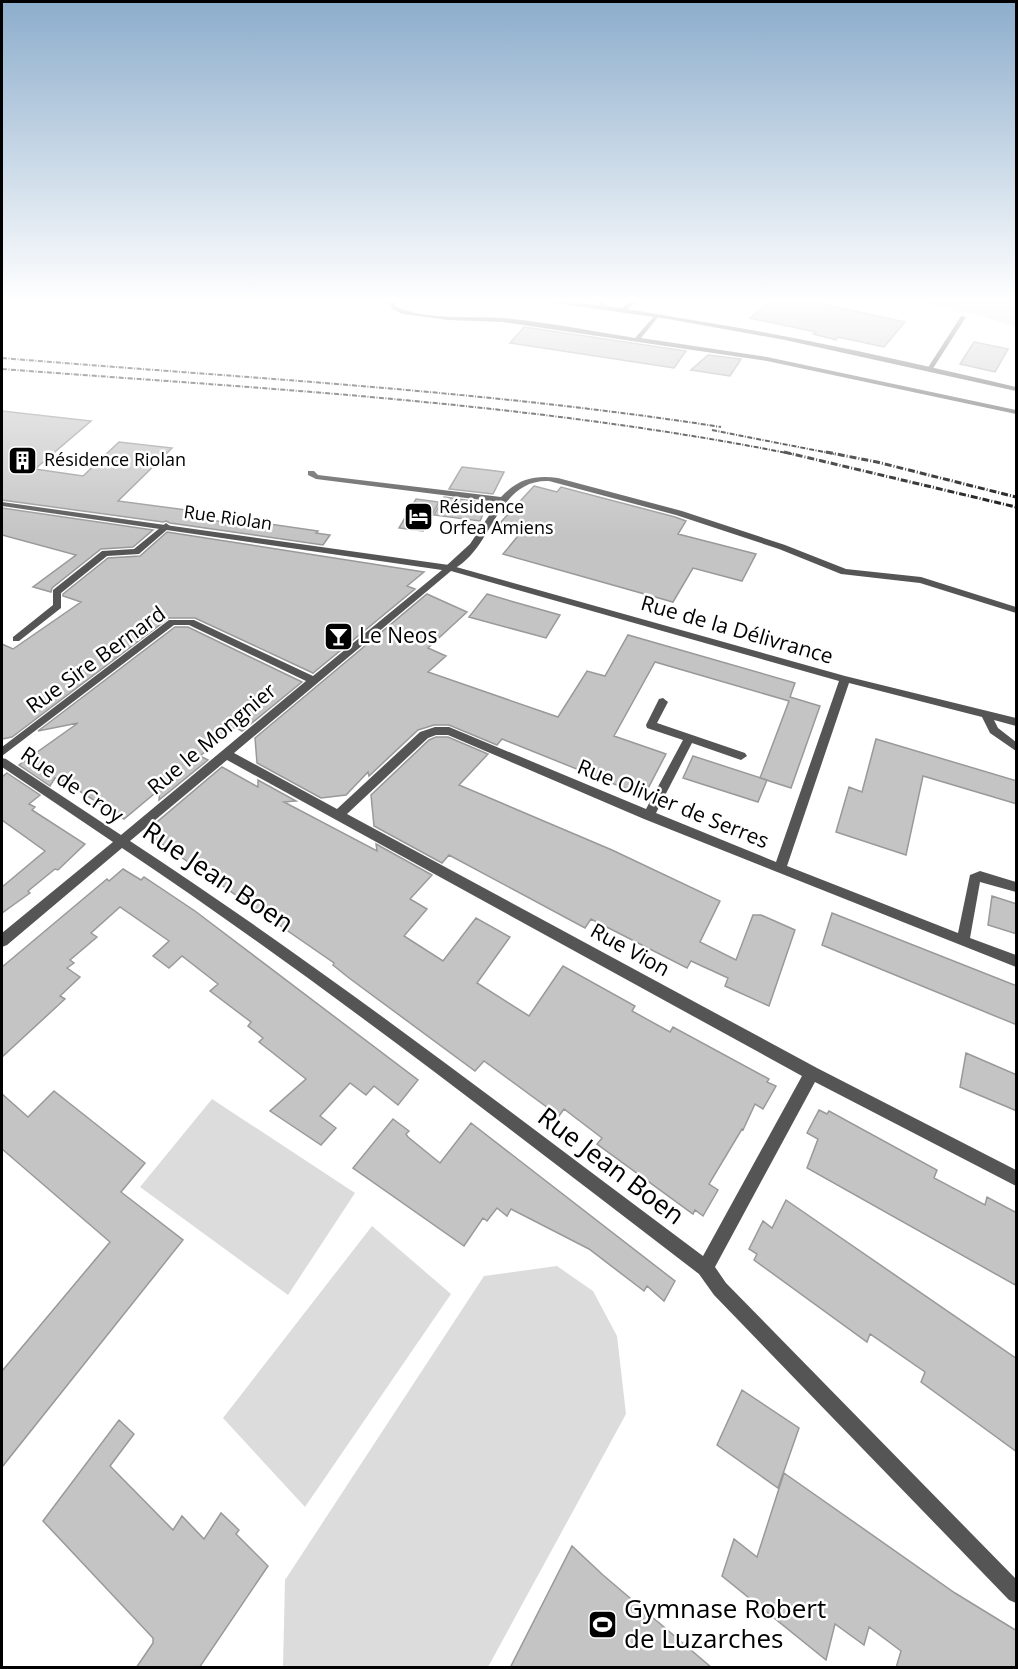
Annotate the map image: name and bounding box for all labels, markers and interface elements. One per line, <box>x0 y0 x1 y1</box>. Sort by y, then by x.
building icon: Résidence Riolan <box>7 444 39 476</box>
place label: Résidence Riolan <box>44 447 186 471</box>
place label: Résidence Orfea Amiens <box>439 494 554 539</box>
street label: Rue Riolan <box>182 499 274 535</box>
hotel icon: Résidence Orfea Amiens <box>402 501 434 533</box>
street label: Rue de la Délivrance <box>638 588 837 670</box>
street label: Rue Sire Bernard <box>20 599 171 719</box>
bar icon: Le Neos <box>322 620 354 652</box>
place label: Le Neos <box>359 621 437 649</box>
street label: Rue le Mongnier <box>141 676 282 800</box>
street label: Rue de Croy <box>16 740 130 829</box>
street label: Rue Olivier de Serres <box>574 752 773 854</box>
street label: Rue Jean Boen <box>136 812 301 940</box>
street label: Rue Vion <box>586 916 675 982</box>
street label: Rue Jean Boen <box>531 1098 692 1232</box>
place label: Gymnase Robert de Luzarches <box>624 1590 826 1656</box>
sports icon: Gymnase Robert de Luzarches <box>587 1608 619 1640</box>

